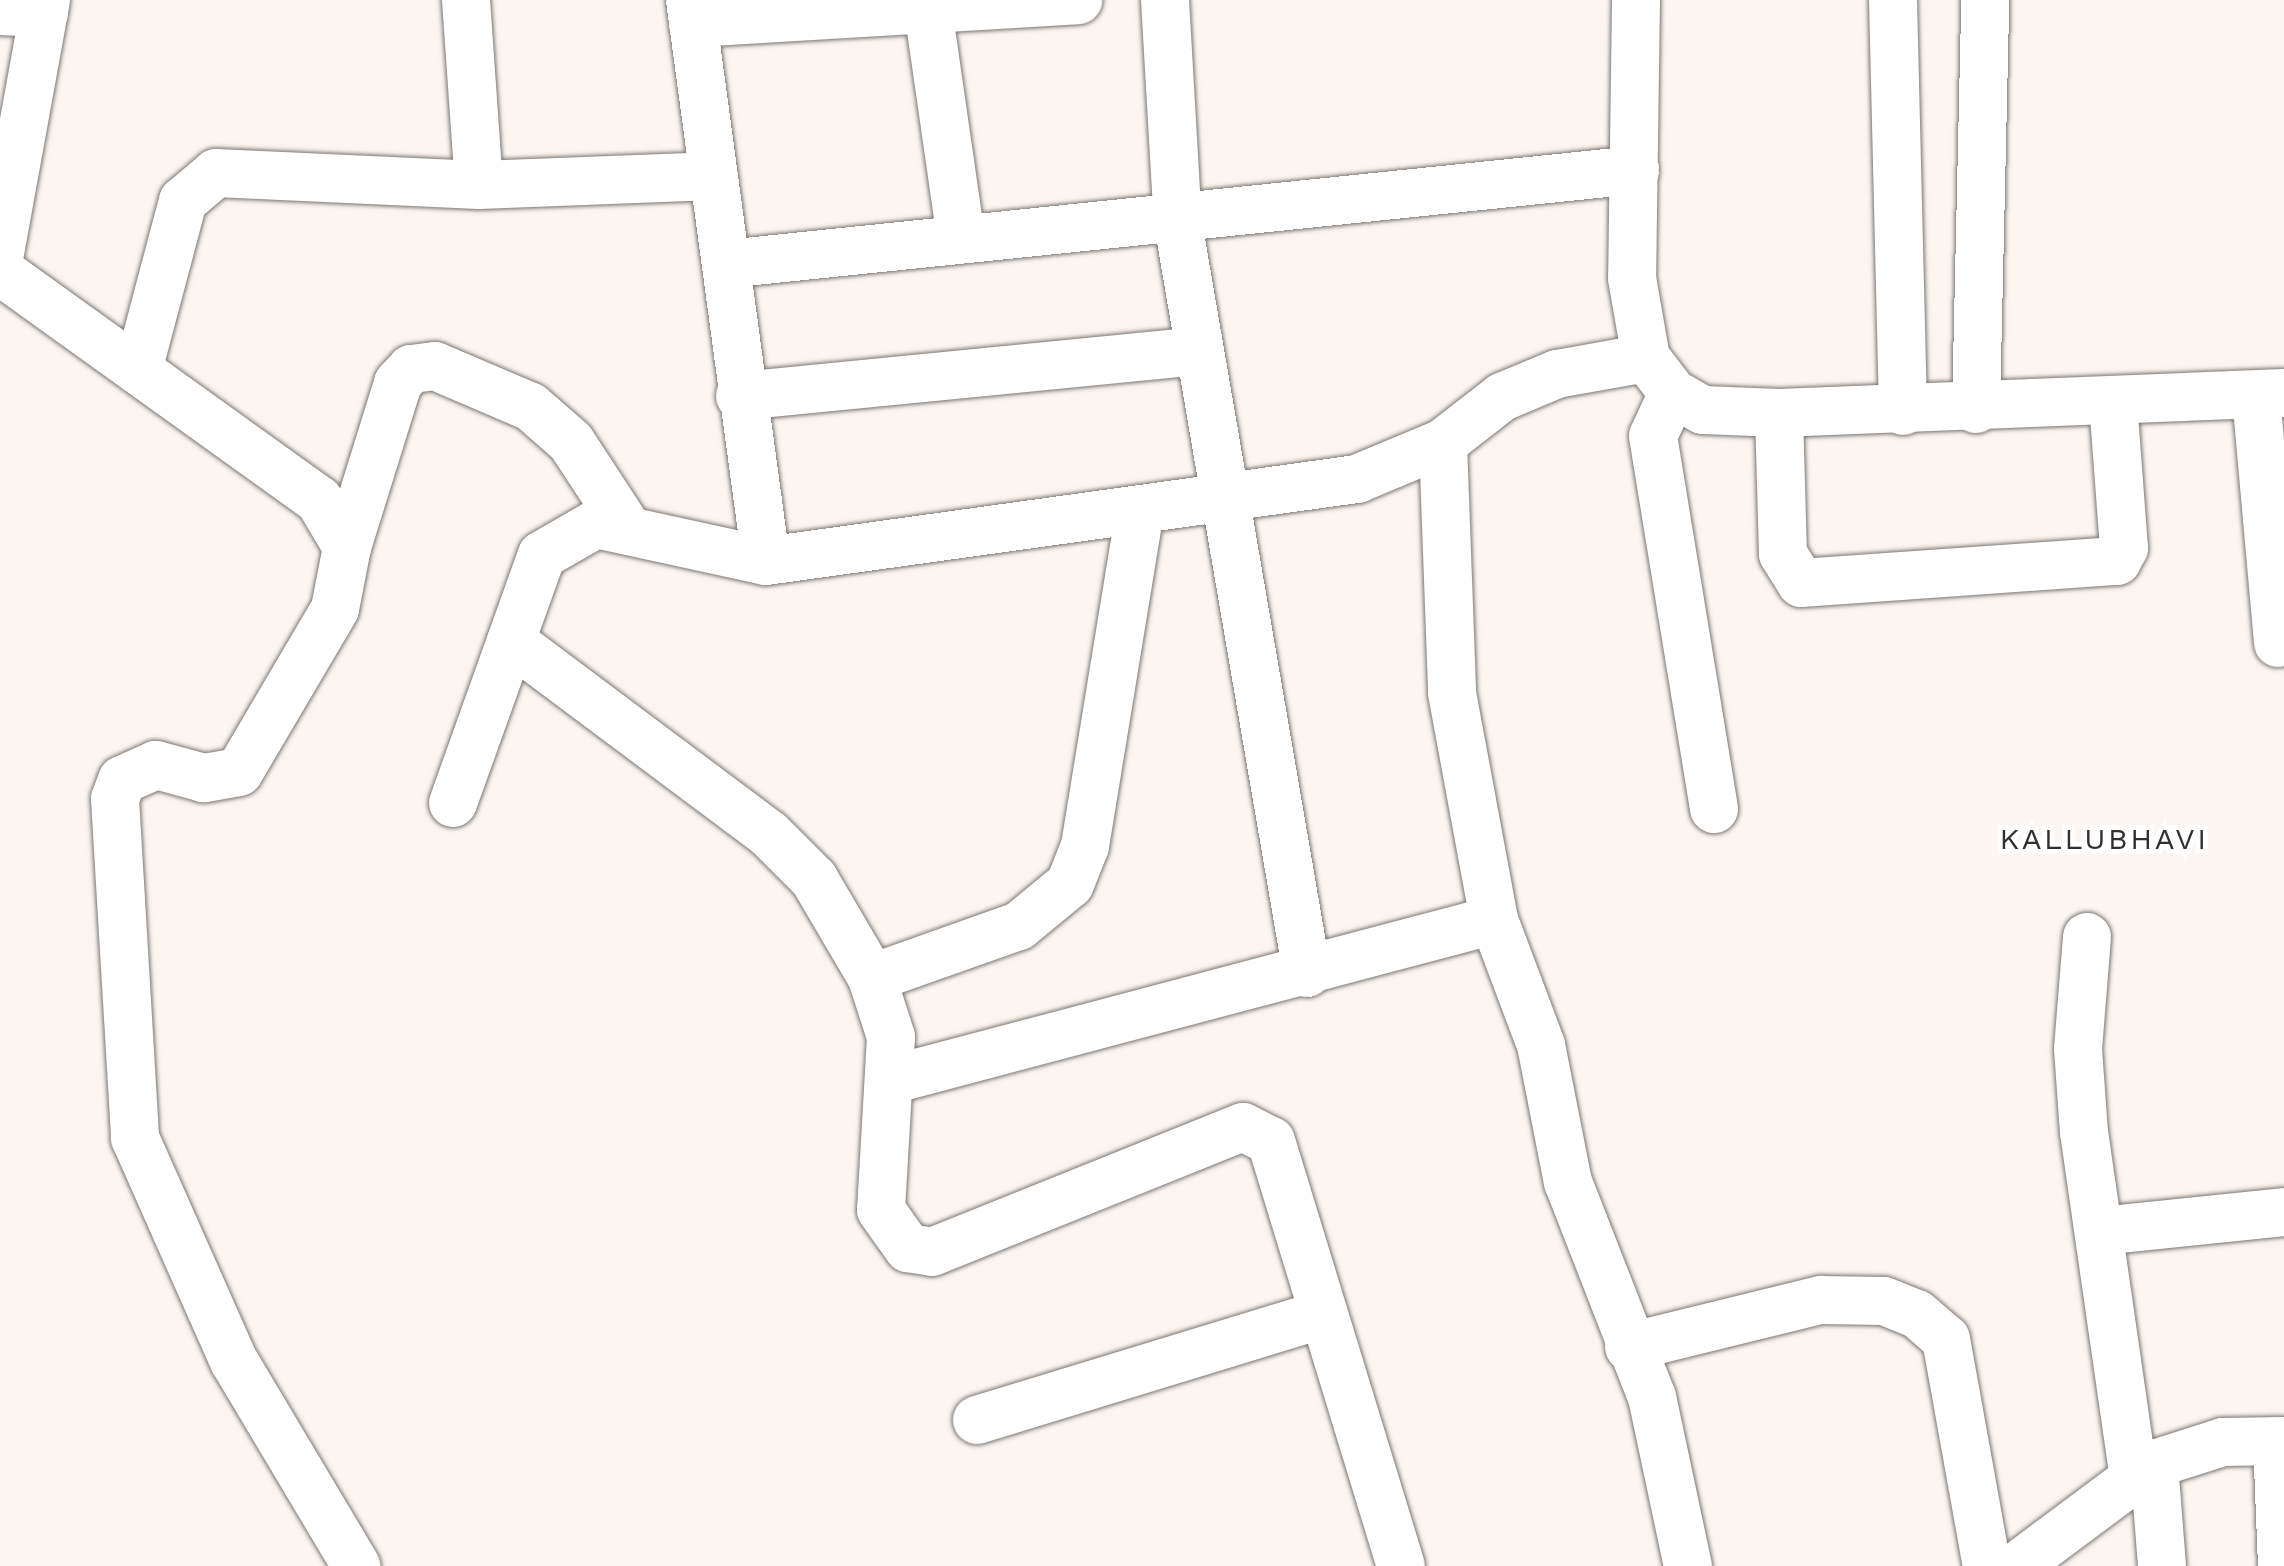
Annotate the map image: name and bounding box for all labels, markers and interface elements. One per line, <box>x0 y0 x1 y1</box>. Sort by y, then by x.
district label: KALLUBHAVI <box>1999 821 2209 857</box>

